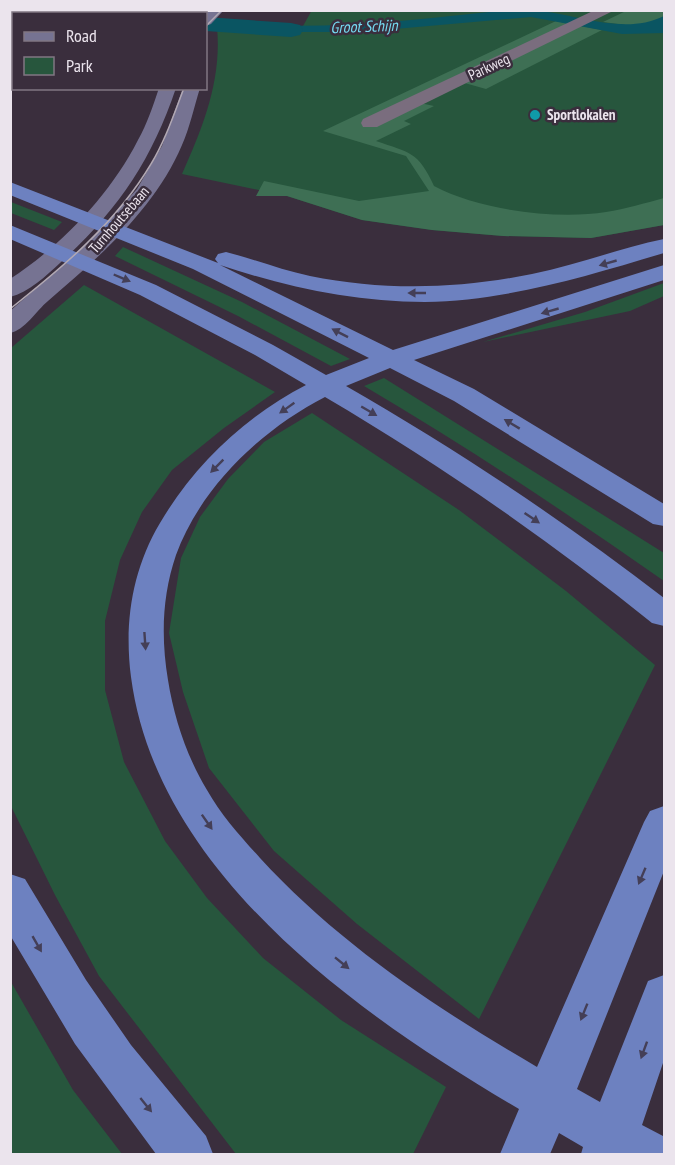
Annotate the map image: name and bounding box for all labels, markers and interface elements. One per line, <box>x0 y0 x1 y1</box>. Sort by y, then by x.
legend <box>12 12 207 90</box>
water label: Groot Schijn <box>330 15 399 37</box>
text: Road <box>66 24 97 47</box>
street label: Parkweg <box>465 49 513 84</box>
text: Park <box>66 54 93 77</box>
place label: Sportlokalen <box>547 105 616 124</box>
marker: Sportlokalen <box>528 108 542 122</box>
street label: Turnhoutsebaan <box>84 182 153 257</box>
one-way arrow <box>599 258 618 268</box>
one-way arrow <box>114 274 131 283</box>
one-way arrow <box>407 288 426 298</box>
one-way arrow <box>541 307 559 316</box>
one-way arrow <box>331 328 348 338</box>
one-way arrow <box>280 402 296 414</box>
one-way arrow <box>361 406 378 416</box>
one-way arrow <box>504 418 520 429</box>
one-way arrow <box>210 459 225 473</box>
one-way arrow <box>523 513 540 524</box>
one-way arrow <box>141 631 150 650</box>
one-way arrow <box>201 815 213 830</box>
one-way arrow <box>637 867 646 885</box>
one-way arrow <box>32 936 42 953</box>
one-way arrow <box>334 956 350 969</box>
one-way arrow <box>579 1004 589 1022</box>
one-way arrow <box>639 1042 649 1060</box>
one-way arrow <box>140 1097 153 1113</box>

